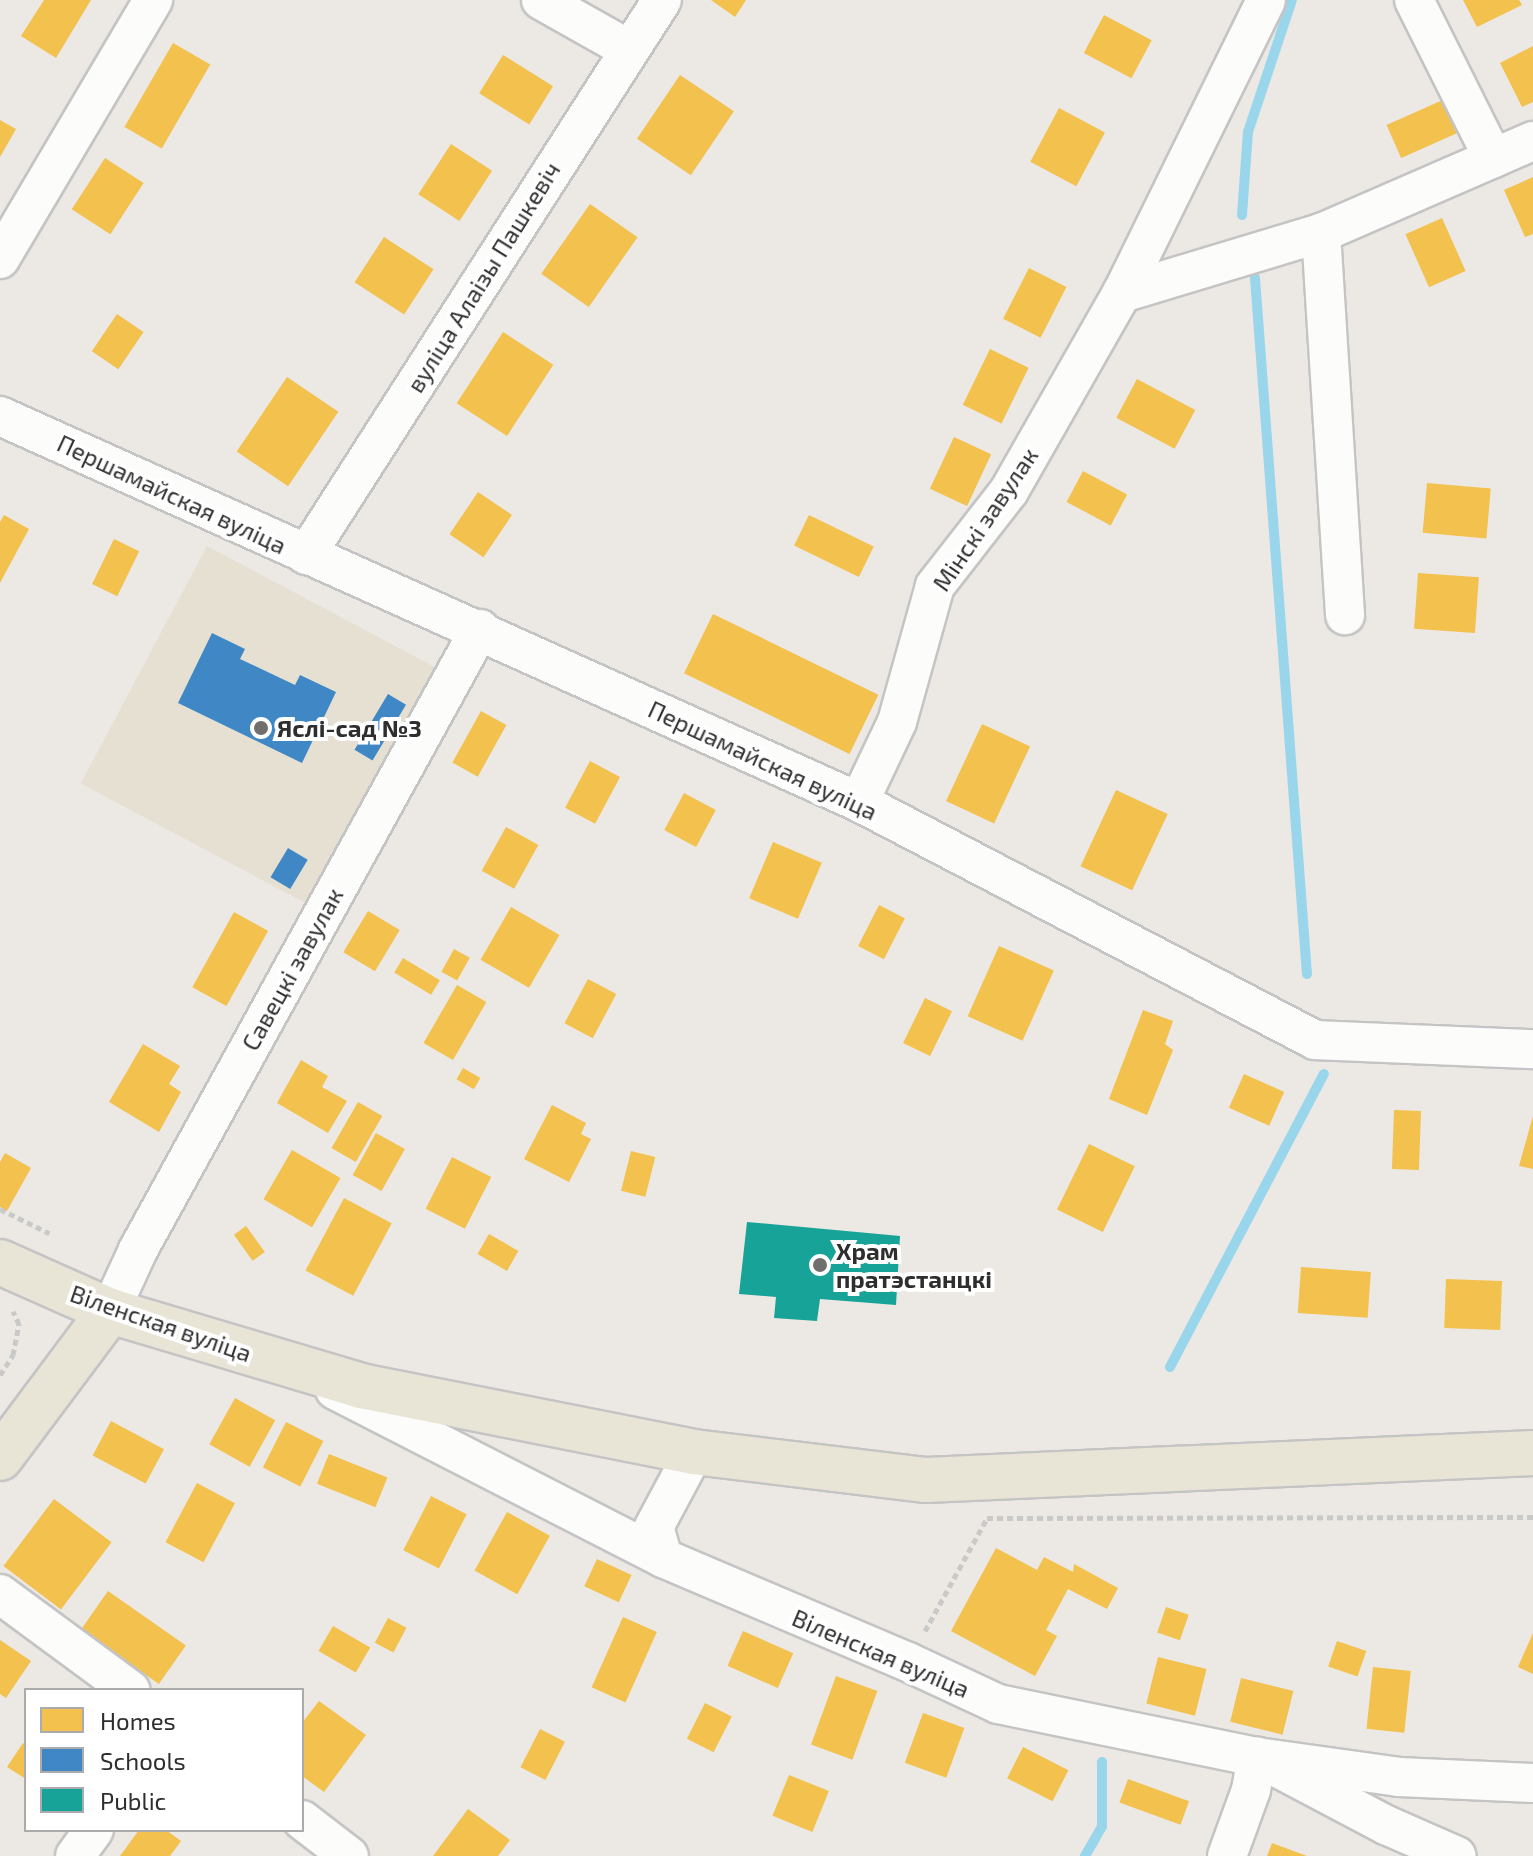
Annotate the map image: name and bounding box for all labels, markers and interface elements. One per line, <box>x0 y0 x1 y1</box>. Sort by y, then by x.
street label: вуліца Алаізы Пашкевіч <box>400 157 566 397</box>
street label: Першамайская вуліца <box>53 428 291 560</box>
street label: Мінскі завулак <box>926 442 1044 596</box>
street label: Першамайская вуліца <box>644 694 882 826</box>
place label: Яслі-сад №3 <box>277 714 422 742</box>
marker: Яслі-сад №3 <box>252 719 270 737</box>
street label: Савецкі завулак <box>235 883 349 1055</box>
place label: Храм пратэстанцкі <box>836 1237 992 1293</box>
marker: Храм пратэстанцкі <box>811 1256 829 1274</box>
street label: Віленская вуліца <box>67 1278 255 1368</box>
street label: Віленская вуліца <box>788 1603 974 1703</box>
legend <box>24 1688 304 1832</box>
text: Homes <box>100 1706 176 1735</box>
text: Schools <box>100 1746 186 1775</box>
text: Public <box>100 1786 166 1815</box>

